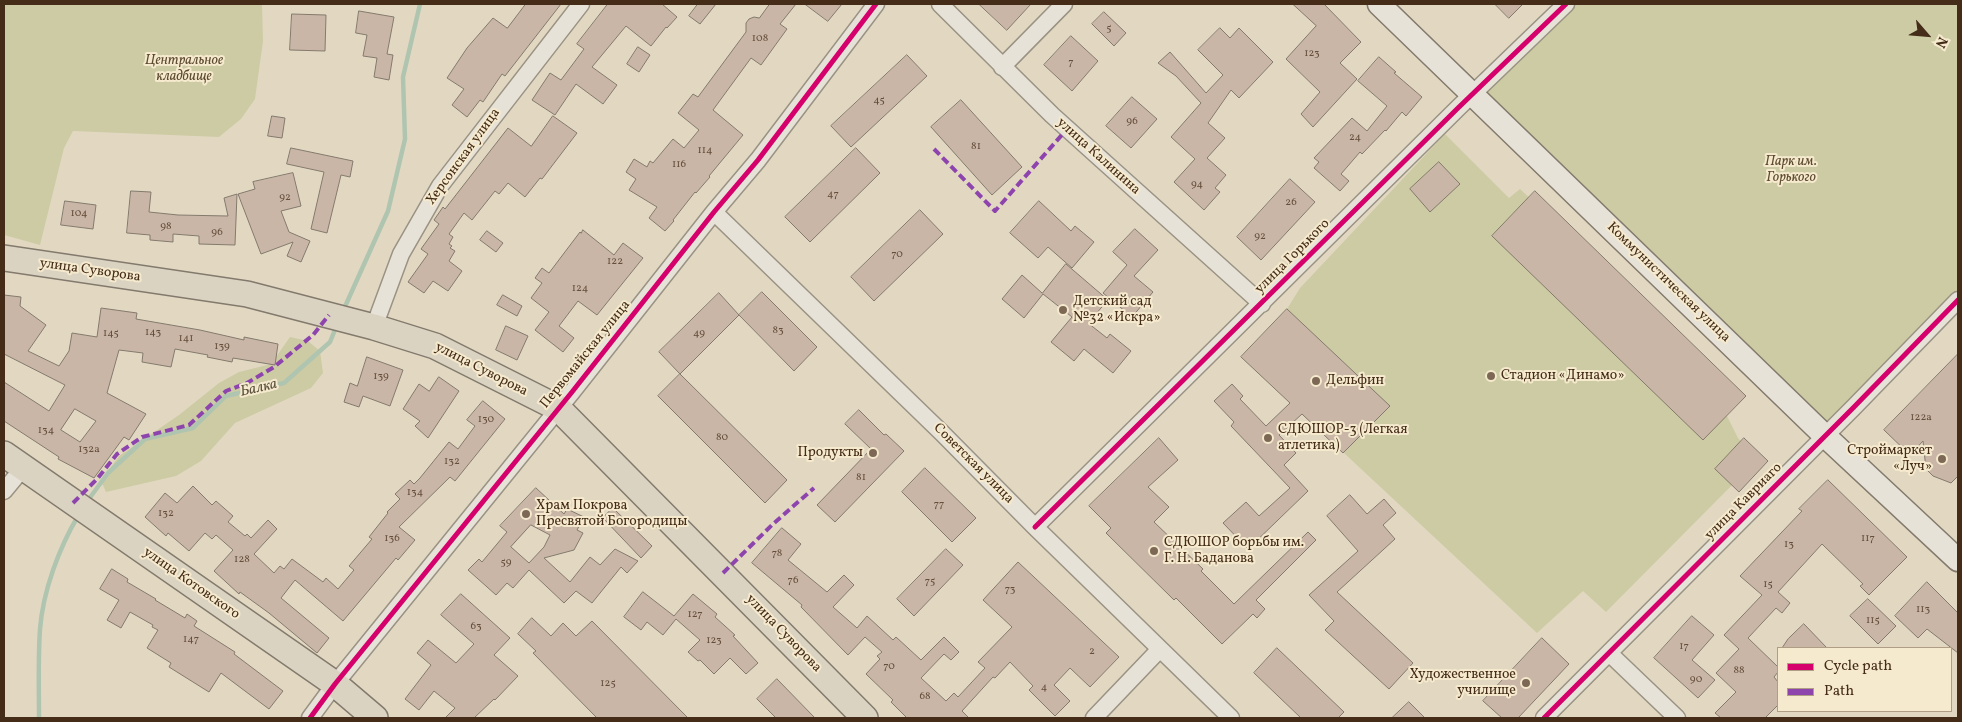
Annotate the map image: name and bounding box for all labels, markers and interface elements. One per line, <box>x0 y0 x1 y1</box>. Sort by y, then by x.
north arrow <box>1902 10 1952 60</box>
house number: 5 <box>1106 22 1112 36</box>
house number: 108 <box>752 32 768 46</box>
text: N <box>1930 33 1952 51</box>
house number: 123 <box>1304 47 1320 61</box>
park label: Центральное кладбище <box>145 53 223 85</box>
house number: 7 <box>1068 56 1074 70</box>
house number: 45 <box>873 94 885 108</box>
street label: Херсонская улица <box>423 105 505 209</box>
street label: улица Калинина <box>1053 115 1143 199</box>
house number: 96 <box>1126 115 1138 129</box>
house number: 24 <box>1349 131 1361 145</box>
house number: 81 <box>971 140 981 154</box>
house number: 114 <box>697 144 713 158</box>
park label: Парк им. Горького <box>1765 154 1817 186</box>
house number: 116 <box>672 158 686 172</box>
house number: 94 <box>1191 178 1203 192</box>
house number: 47 <box>827 188 839 202</box>
house number: 92 <box>279 191 291 205</box>
house number: 26 <box>1285 196 1297 210</box>
house number: 104 <box>70 207 88 221</box>
street label: улица Горького <box>1252 216 1334 298</box>
street label: Коммунистическая улица <box>1603 219 1733 347</box>
house number: 98 <box>160 220 172 234</box>
house number: 96 <box>211 226 223 240</box>
house number: 92 <box>1254 230 1266 244</box>
house number: 70 <box>891 248 903 262</box>
house number: 122 <box>607 255 623 269</box>
street label: улица Суворова <box>38 256 142 286</box>
house number: 124 <box>572 282 588 296</box>
place label: Детский сад №32 «Искра» <box>1073 294 1160 326</box>
street label: Первомайская улица <box>537 298 635 412</box>
marker: Детский сад №32 «Искра» <box>1057 304 1069 316</box>
house number: 83 <box>772 324 784 338</box>
house number: 143 <box>145 326 161 340</box>
house number: 145 <box>103 327 119 341</box>
house number: 49 <box>693 327 705 341</box>
house number: 141 <box>178 332 194 346</box>
street label: улица Суворова <box>432 339 530 401</box>
house number: 139 <box>214 340 230 354</box>
place label: Стадион «Динамо» <box>1501 368 1624 384</box>
house number: 139 <box>373 370 389 384</box>
marker: Стадион «Динамо» <box>1485 370 1497 382</box>
place label: Дельфин <box>1326 373 1384 389</box>
marker: Дельфин <box>1310 375 1322 387</box>
water label: Балка <box>239 376 279 402</box>
house number: 122а <box>1910 411 1932 425</box>
house number: 130 <box>478 413 494 427</box>
street label: Советская улица <box>929 420 1017 508</box>
place label: СДЮШОР-3 (Легкая атлетика) <box>1278 422 1408 454</box>
house number: 134 <box>38 424 54 438</box>
house number: 80 <box>716 431 728 445</box>
marker: СДЮШОР-3 (Легкая атлетика) <box>1262 432 1274 444</box>
house number: 132а <box>78 443 100 457</box>
place label: Строймаркет «Луч» <box>1847 443 1932 476</box>
place label: Продукты <box>797 445 863 461</box>
marker: Продукты <box>867 447 879 459</box>
marker: Строймаркет «Луч» <box>1936 453 1948 465</box>
house number: 132 <box>444 455 460 469</box>
street label: улица Кавриаго <box>1702 460 1786 544</box>
house number: 81 <box>856 471 866 485</box>
house number: 134 <box>407 486 423 500</box>
place label: Храм Покрова Пресвятой Богородицы <box>536 498 687 530</box>
house number: 77 <box>934 498 944 512</box>
house number: 132 <box>158 507 174 521</box>
marker: Храм Покрова Пресвятой Богородицы <box>520 508 532 520</box>
house number: 136 <box>384 532 400 546</box>
house number: 117 <box>1861 532 1875 546</box>
place label: СДЮШОР борьбы им. Г. Н. Баданова <box>1164 535 1304 568</box>
house number: 13 <box>1784 538 1794 552</box>
street label: улица Котовского <box>139 544 243 624</box>
marker: СДЮШОР борьбы им. Г. Н. Баданова <box>1148 545 1160 557</box>
house number: 78 <box>772 547 782 561</box>
house number: 128 <box>234 553 250 567</box>
house number: 59 <box>501 556 511 570</box>
house number: 76 <box>788 574 798 588</box>
house number: 75 <box>925 575 935 589</box>
house number: 15 <box>1763 578 1773 592</box>
house number: 73 <box>1005 583 1015 597</box>
street label: улица Суворова <box>742 591 824 677</box>
house number: 113 <box>1916 603 1930 617</box>
house number: 127 <box>687 608 703 622</box>
house number: 115 <box>1866 614 1880 628</box>
house number: 63 <box>470 620 482 634</box>
house number: 147 <box>183 633 199 647</box>
house number: 123 <box>706 634 722 648</box>
house number: 17 <box>1679 640 1689 654</box>
house number: 2 <box>1089 645 1095 659</box>
legend <box>1777 647 1952 712</box>
text: Cycle path <box>1824 656 1892 677</box>
house number: 70 <box>883 660 895 674</box>
house number: 88 <box>1733 664 1745 678</box>
place label: Художественное училище <box>1409 667 1516 700</box>
house number: 90 <box>1690 673 1702 687</box>
house number: 125 <box>600 677 616 691</box>
marker: Художественное училище <box>1520 677 1532 689</box>
house number: 4 <box>1041 681 1047 695</box>
text: Path <box>1824 681 1854 702</box>
house number: 68 <box>919 690 931 704</box>

